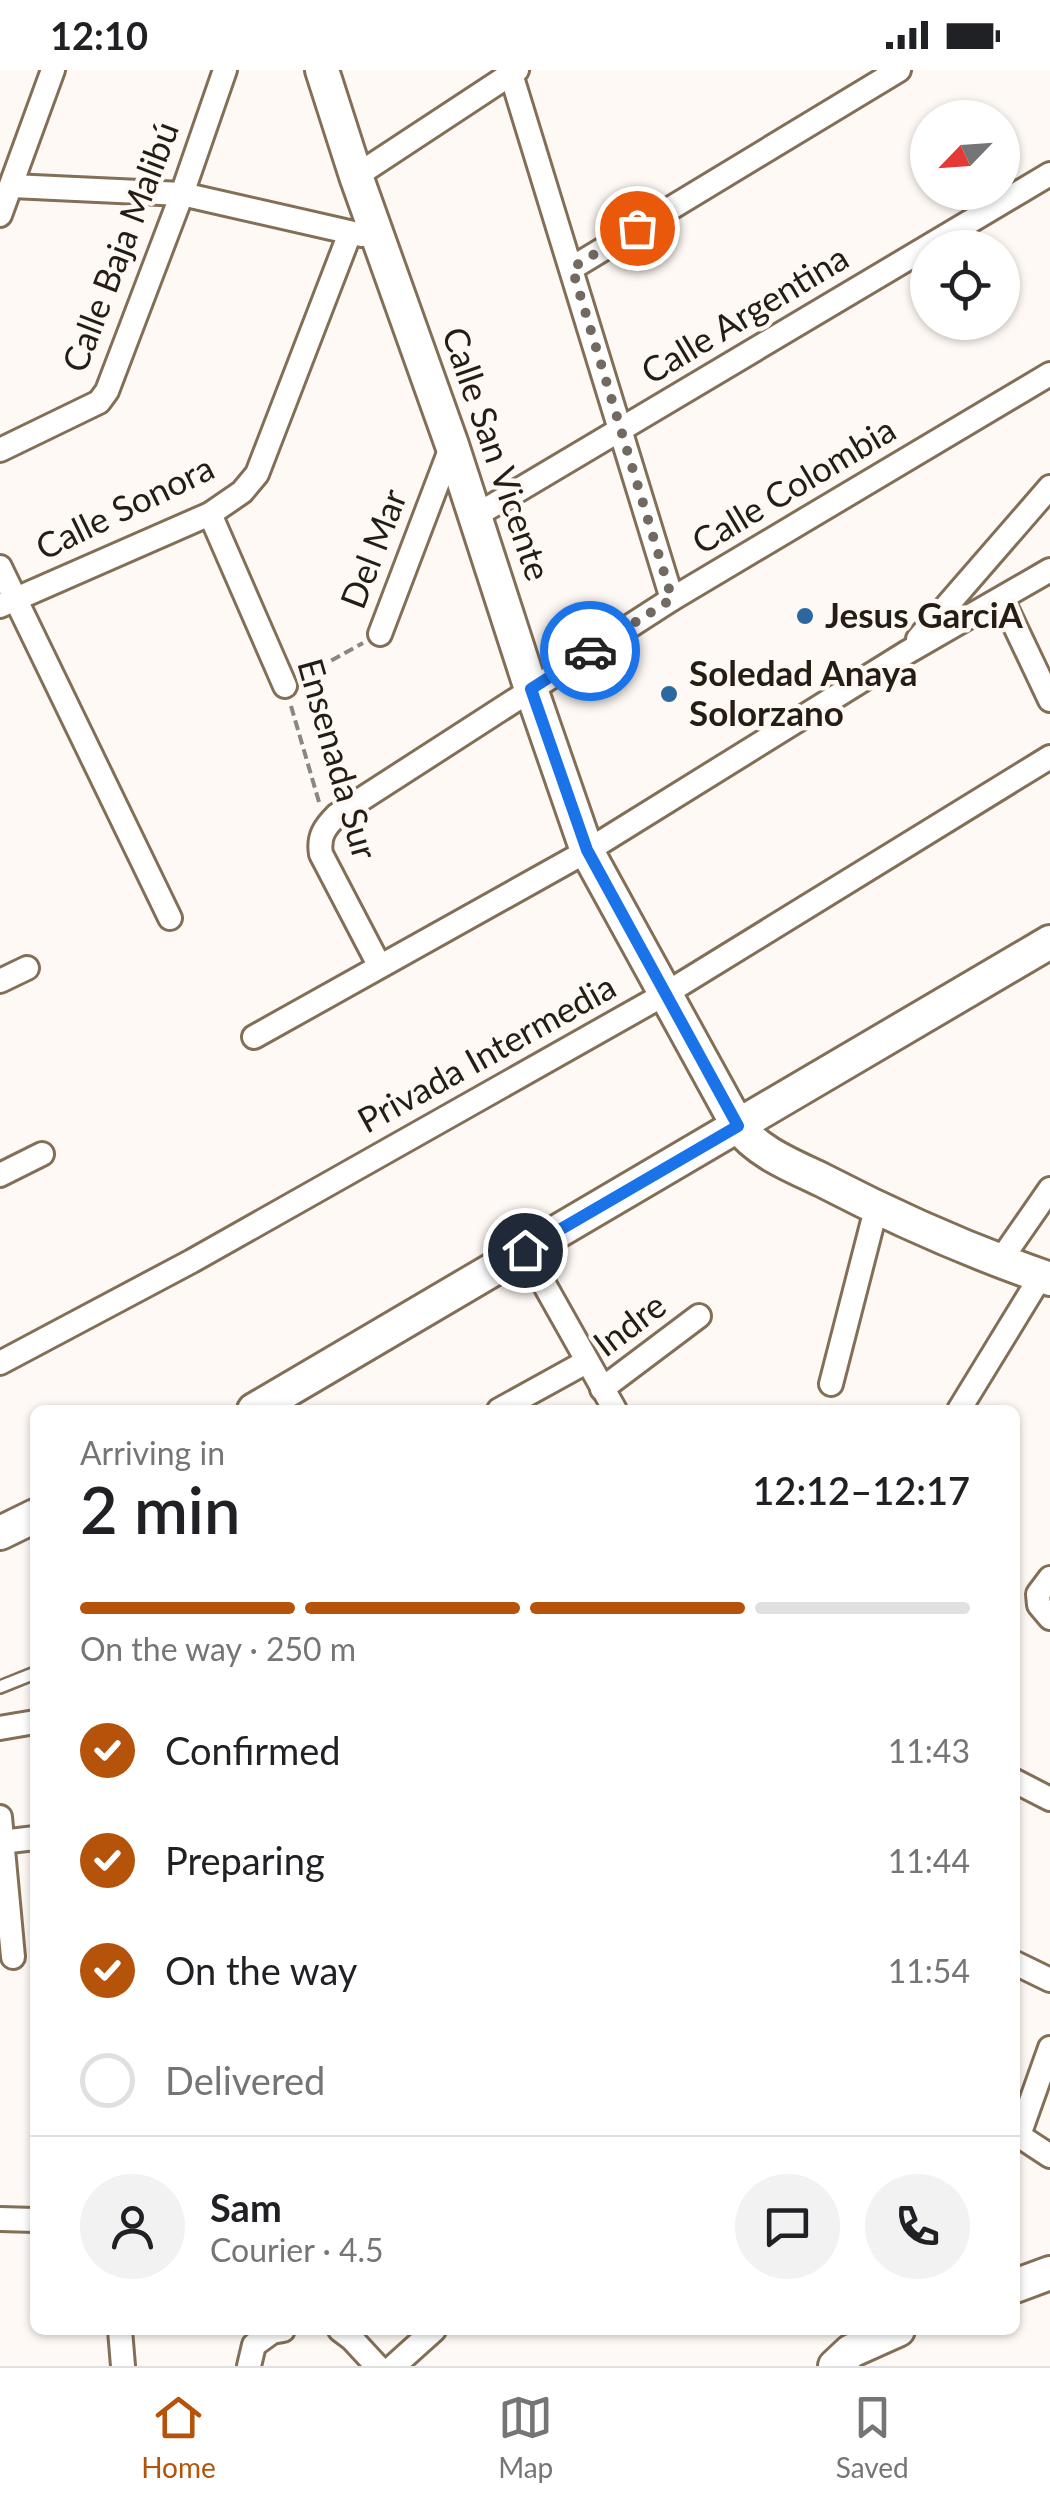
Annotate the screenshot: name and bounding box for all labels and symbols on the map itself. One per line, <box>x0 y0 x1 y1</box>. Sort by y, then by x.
north arrow <box>910 100 1020 210</box>
street label: Calle Baja Malibú <box>52 115 186 377</box>
pin <box>595 186 680 271</box>
street label: Calle Argentina <box>633 235 855 391</box>
street label: Calle San Vicente <box>435 321 561 586</box>
street label: Calle Colombia <box>684 407 902 561</box>
street label: Calle Sonora <box>28 445 220 567</box>
street label: Del Mar <box>330 483 414 614</box>
place label: Jesus GarciA <box>825 593 1024 635</box>
courier <box>540 601 640 701</box>
marker: Jesus GarciA <box>794 605 816 627</box>
place label: Soledad Anaya Solorzano <box>689 651 918 733</box>
street label: Ensenada Sur <box>290 653 388 864</box>
marker: Soledad Anaya Solorzano <box>658 683 680 705</box>
street label: Privada Intermedia <box>350 964 622 1140</box>
pin <box>483 1208 568 1293</box>
street label: Indre <box>585 1283 673 1364</box>

